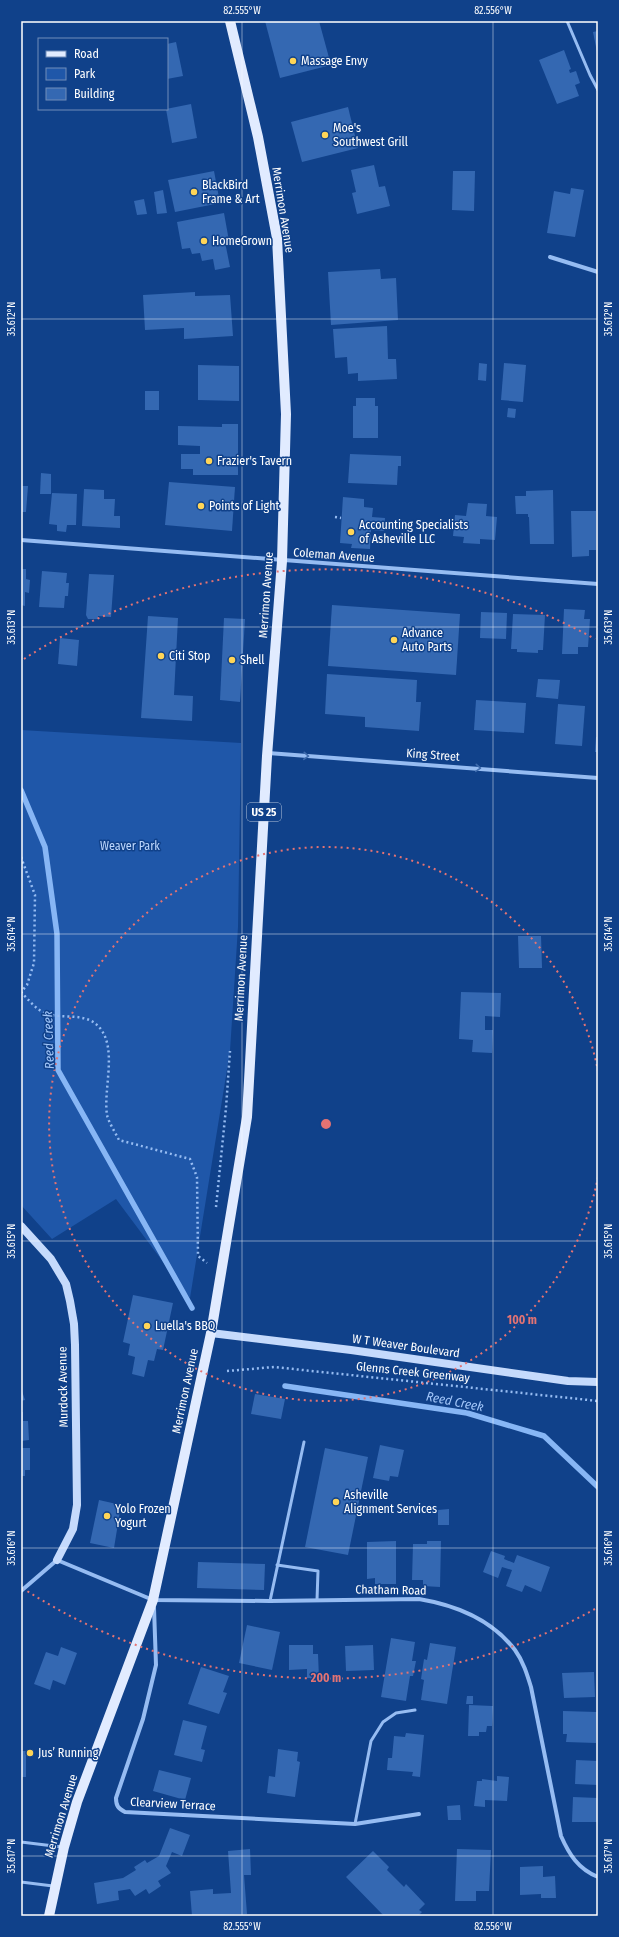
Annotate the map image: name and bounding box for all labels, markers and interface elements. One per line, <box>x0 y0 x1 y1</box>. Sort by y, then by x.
text: 82.555°W <box>223 5 261 17</box>
text: 82.556°W <box>474 5 512 17</box>
legend <box>38 38 168 110</box>
text: Road <box>74 47 99 61</box>
place label: Massage Envy <box>301 54 368 68</box>
marker: Massage Envy <box>288 56 298 66</box>
text: Park <box>74 67 96 81</box>
text: Building <box>74 87 115 101</box>
place label: Moe's Southwest Grill <box>333 121 408 149</box>
marker: Moe's Southwest Grill <box>320 130 330 140</box>
street label: Merrimon Avenue <box>269 166 297 254</box>
place label: BlackBird Frame & Art <box>202 178 260 206</box>
marker: BlackBird Frame & Art <box>189 187 199 197</box>
place label: HomeGrown <box>212 234 272 248</box>
marker: HomeGrown <box>199 236 209 246</box>
text: 35.612°N <box>6 302 18 336</box>
text: 35.612°N <box>603 302 615 336</box>
place label: Frazier's Tavern <box>217 454 292 468</box>
marker: Frazier's Tavern <box>204 456 214 466</box>
place label: Points of Light <box>209 499 280 513</box>
marker: Points of Light <box>196 501 206 511</box>
place label: Accounting Specialists of Asheville LLC <box>359 518 468 546</box>
marker: Accounting Specialists of Asheville LLC <box>346 527 356 537</box>
street label: Coleman Avenue <box>293 545 375 565</box>
street label: Merrimon Avenue <box>256 551 276 639</box>
text: 35.613°N <box>6 610 18 644</box>
text: 35.613°N <box>603 610 615 644</box>
place label: Advance Auto Parts <box>402 626 452 654</box>
marker: Advance Auto Parts <box>389 635 399 645</box>
place label: Citi Stop <box>169 649 210 663</box>
marker: Citi Stop <box>156 651 166 661</box>
place label: Shell <box>240 653 265 667</box>
marker: Shell <box>227 655 237 665</box>
street label: King Street <box>406 746 460 764</box>
one-way arrow <box>303 751 309 760</box>
one-way arrow <box>475 763 481 772</box>
road number: US 25 <box>247 803 281 821</box>
park label: Weaver Park <box>100 839 160 853</box>
text: 35.614°N <box>6 916 18 952</box>
text: 35.614°N <box>603 916 615 952</box>
street label: Merrimon Avenue <box>232 934 250 1022</box>
water label: Reed Creek <box>40 1010 57 1069</box>
centre of rings <box>319 1117 333 1131</box>
text: 35.615°N <box>6 1224 18 1258</box>
text: 35.615°N <box>603 1224 615 1258</box>
text: 100 m <box>507 1313 537 1327</box>
place label: Luella's BBQ <box>155 1319 216 1333</box>
marker: Luella's BBQ <box>142 1321 152 1331</box>
street label: W T Weaver Boulevard <box>351 1332 461 1360</box>
street label: Murdock Avenue <box>55 1346 71 1428</box>
street label: Merrimon Avenue <box>169 1347 201 1435</box>
street label: Glenns Creek Greenway <box>355 1359 471 1385</box>
water label: Reed Creek <box>425 1389 485 1415</box>
place label: Asheville Alignment Services <box>344 1488 437 1516</box>
marker: Asheville Alignment Services <box>331 1497 341 1507</box>
place label: Yolo Frozen Yogurt <box>115 1502 171 1530</box>
marker: Yolo Frozen Yogurt <box>102 1511 112 1521</box>
text: 35.616°N <box>6 1530 18 1566</box>
text: 35.616°N <box>603 1530 615 1566</box>
street label: Chatham Road <box>355 1582 427 1598</box>
text: 200 m <box>310 1671 341 1685</box>
place label: Jus’ Running <box>38 1746 99 1760</box>
marker: Jus’ Running <box>25 1748 35 1758</box>
street label: Merrimon Avenue <box>42 1772 80 1859</box>
street label: Clearview Terrace <box>130 1795 216 1813</box>
text: 35.617°N <box>6 1839 18 1873</box>
text: 35.617°N <box>603 1839 615 1873</box>
text: 82.555°W <box>223 1921 261 1933</box>
text: 82.556°W <box>474 1921 512 1933</box>

